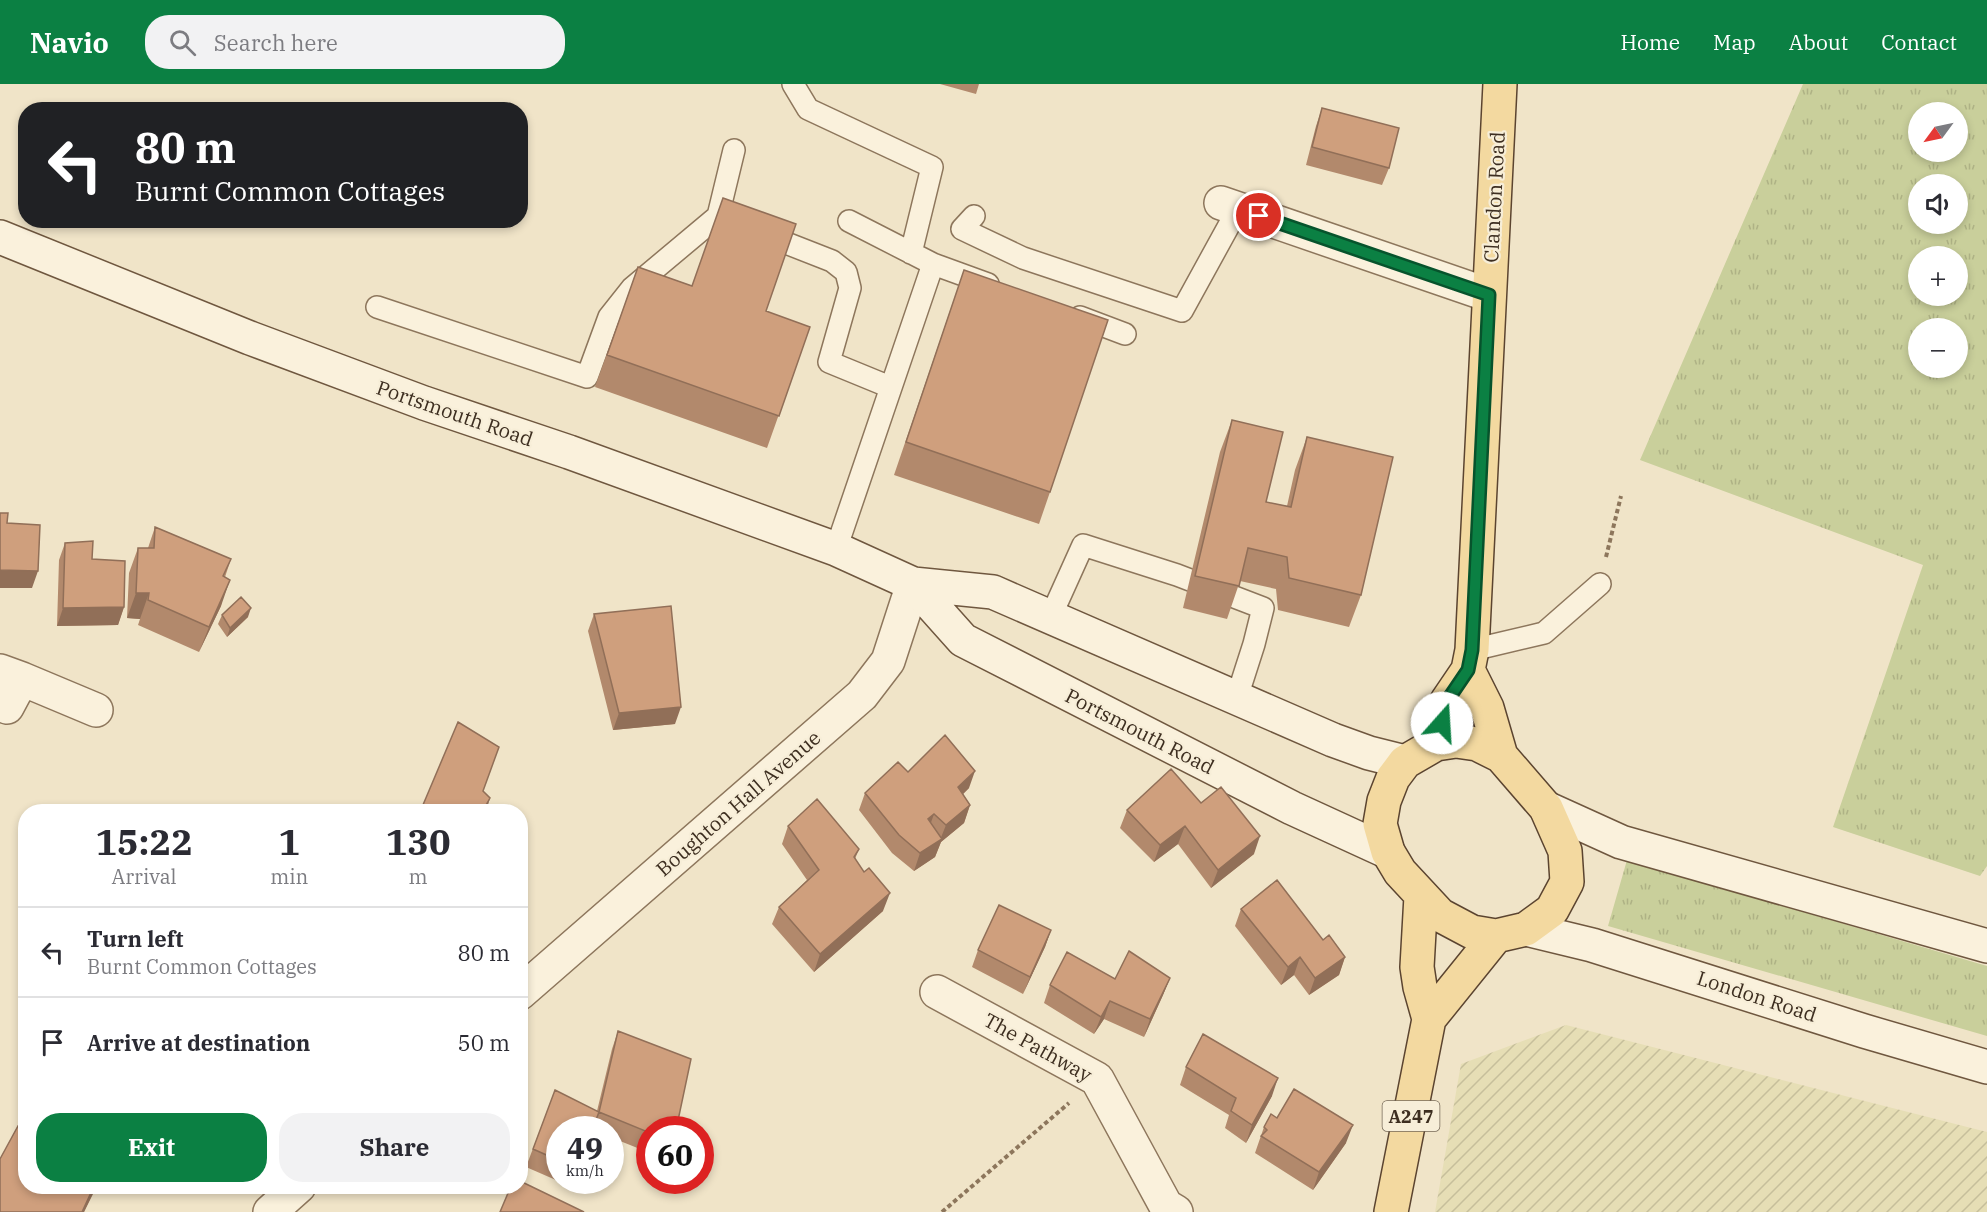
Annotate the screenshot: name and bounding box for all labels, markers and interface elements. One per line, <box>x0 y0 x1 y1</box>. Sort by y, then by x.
search box <box>145 15 565 69</box>
text: Navio <box>30 24 109 61</box>
icon: search <box>166 26 199 59</box>
text: Search here <box>214 28 338 57</box>
text: Home <box>1620 28 1680 56</box>
text: Map <box>1713 28 1756 56</box>
text: About <box>1789 28 1848 56</box>
text: Contact <box>1881 28 1957 56</box>
north arrow <box>1908 102 1968 162</box>
map controls <box>1908 102 1968 378</box>
text: 80 m <box>135 120 236 175</box>
icon: left <box>36 126 114 204</box>
street label: Clandon Road <box>1477 131 1511 263</box>
text: Burnt Common Cottages <box>135 173 445 208</box>
button: sound <box>1908 174 1968 234</box>
pin <box>1233 190 1284 241</box>
icon: arrive <box>1242 199 1275 232</box>
button: + <box>1908 246 1968 306</box>
button: − <box>1908 318 1968 378</box>
street label: Portsmouth Road <box>373 374 537 452</box>
street label: Portsmouth Road <box>1061 682 1219 780</box>
position arrow <box>1410 691 1474 755</box>
street label: Boughton Hall Avenue <box>650 724 826 882</box>
text: 15:22 <box>95 818 193 865</box>
text: 1 <box>278 818 300 865</box>
text: 130 <box>386 818 451 865</box>
text: Arrival <box>112 863 177 890</box>
text: min <box>270 863 308 890</box>
text: m <box>409 863 428 890</box>
text: Turn left <box>87 924 183 953</box>
icon: left <box>36 936 69 969</box>
text: 80 m <box>458 938 510 967</box>
text: Burnt Common Cottages <box>87 953 317 980</box>
street label: London Road <box>1694 964 1820 1028</box>
street label: The Pathway <box>979 1006 1097 1088</box>
icon: arrive <box>36 1026 69 1059</box>
text: Arrive at destination <box>87 1028 310 1057</box>
text: 50 m <box>458 1028 510 1057</box>
road number: A247 <box>1382 1101 1440 1131</box>
button: Exit <box>36 1113 267 1182</box>
button: Share <box>279 1113 510 1182</box>
speed limit sign: 60 <box>636 1116 714 1194</box>
text: 49 <box>567 1128 603 1167</box>
text: km/h <box>566 1161 604 1180</box>

